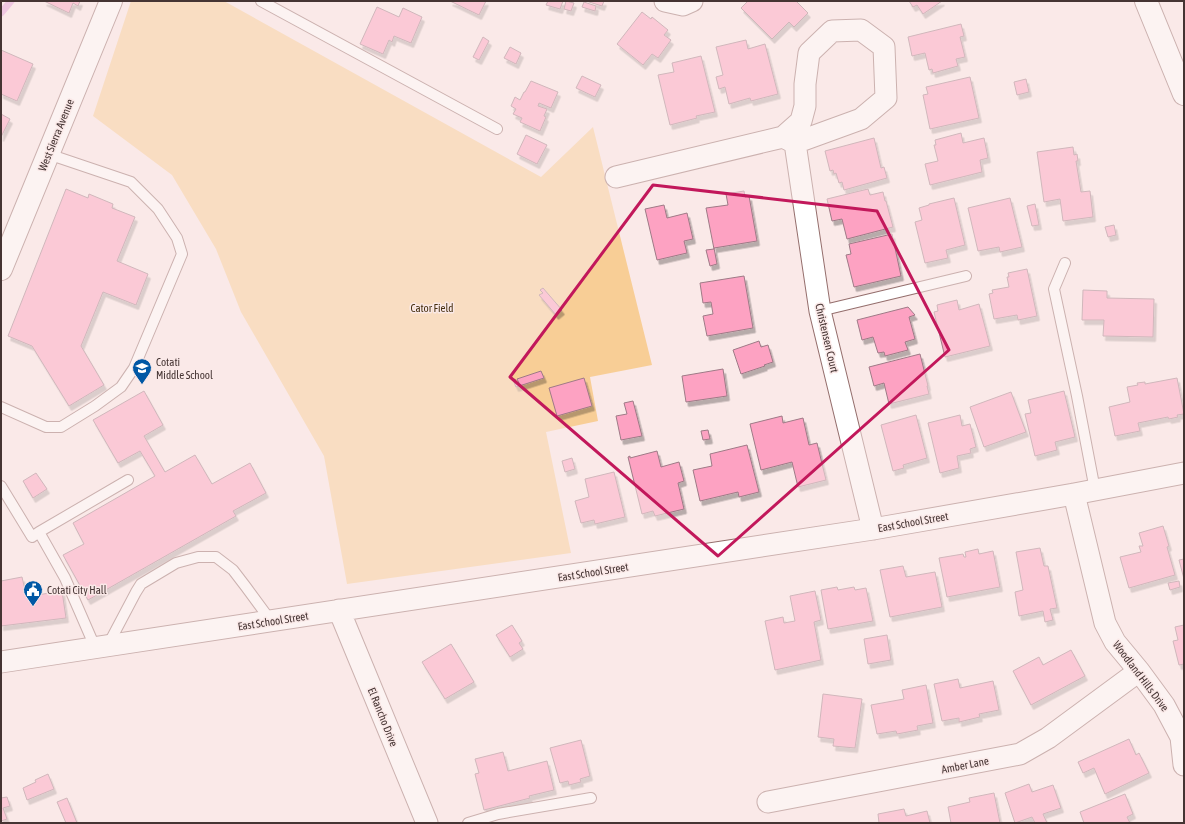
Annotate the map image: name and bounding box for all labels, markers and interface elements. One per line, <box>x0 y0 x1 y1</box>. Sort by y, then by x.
street label: West Sierra Avenue <box>36 97 76 173</box>
park label: Cator Field <box>410 302 454 314</box>
street label: Christensen Court <box>813 302 841 374</box>
place label: Cotati Middle School <box>156 356 213 381</box>
school or university icon: Cotati Middle School <box>131 357 153 385</box>
street label: East School Street <box>877 510 949 534</box>
street label: East School Street <box>557 560 629 584</box>
public building icon: Cotati City Hall <box>22 579 44 607</box>
place label: Cotati City Hall <box>47 584 107 596</box>
street label: East School Street <box>237 609 309 633</box>
street label: Woodland Hills Drive <box>1111 639 1171 713</box>
street label: El Rancho Drive <box>366 686 400 748</box>
street label: Amber Lane <box>940 755 990 775</box>

